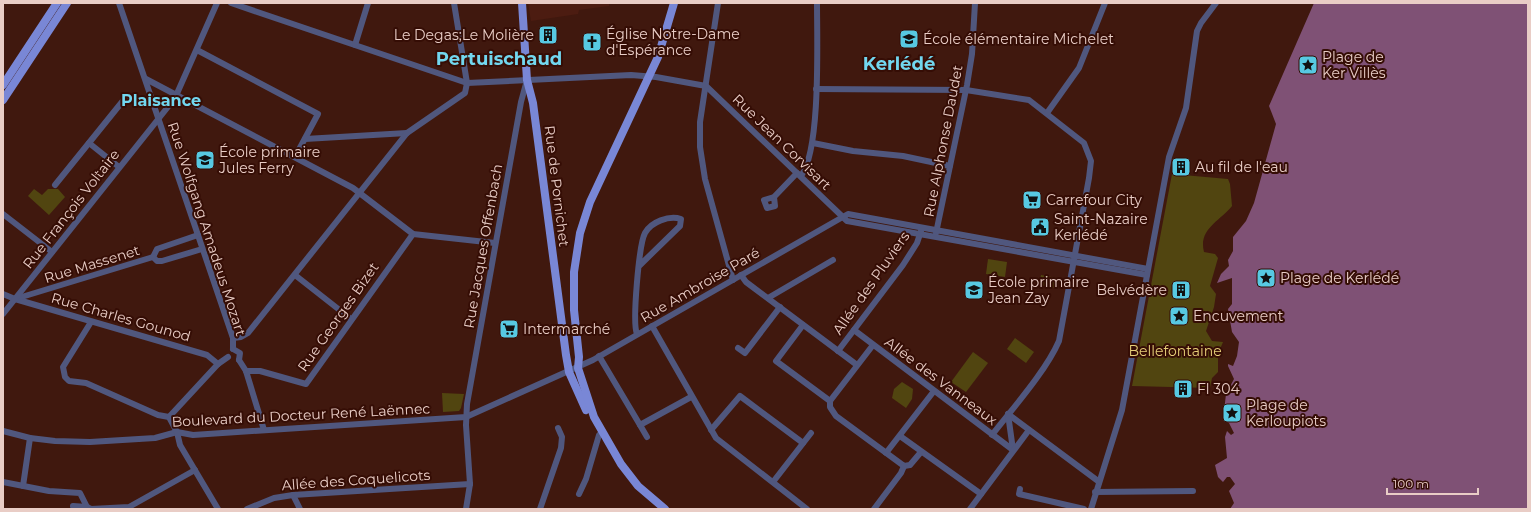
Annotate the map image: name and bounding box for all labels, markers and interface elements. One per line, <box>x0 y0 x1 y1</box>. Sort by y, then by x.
building icon: Le Degas;Le Molière <box>537 24 559 46</box>
place label: Église Notre-Dame d'Espérance <box>606 25 740 59</box>
place label: Le Degas;Le Molière <box>394 26 534 44</box>
school or university icon: École élémentaire Michelet <box>898 28 920 50</box>
place label: École élémentaire Michelet <box>923 30 1114 48</box>
church icon: Église Notre-Dame d'Espérance <box>581 31 603 53</box>
district label: Pertuischaud <box>436 48 562 70</box>
place label: Plage de Ker Villès <box>1322 48 1386 82</box>
district label: Kerlédé <box>863 53 935 75</box>
place icon: Plage de Ker Villès <box>1297 54 1319 76</box>
street label: Rue Alphonse Daudet <box>919 63 967 219</box>
street label: Rue Jean Corvisart <box>729 90 835 194</box>
district label: Plaisance <box>121 91 201 110</box>
street label: Rue Wolfgang Amadeus Mozart <box>164 120 250 339</box>
street label: Rue de Pornichet <box>541 124 573 248</box>
place label: École primaire Jules Ferry <box>218 143 320 177</box>
street label: Rue François Voltaire <box>19 146 123 272</box>
school or university icon: École primaire Jules Ferry <box>194 149 216 171</box>
building icon: Au fil de l'eau <box>1170 156 1192 178</box>
place label: Au fil de l'eau <box>1195 158 1288 176</box>
street label: Rue Jacques Offenbach <box>460 162 506 330</box>
supermarket icon: Carrefour City <box>1021 189 1043 211</box>
place label: Carrefour City <box>1046 191 1142 209</box>
place label: Saint-Nazaire Kerlédé <box>1054 210 1148 244</box>
public building icon: Saint-Nazaire Kerlédé <box>1029 216 1051 238</box>
street label: Allée des Pluviers <box>829 228 913 338</box>
street label: Rue Massenet <box>42 241 142 287</box>
street label: Rue Ambroise Paré <box>637 243 763 327</box>
street label: Rue Georges Bizet <box>294 259 383 375</box>
place icon: Plage de Kerlédé <box>1255 267 1277 289</box>
place label: Plage de Kerlédé <box>1280 269 1399 287</box>
place label: École primaire Jean Zay <box>987 273 1089 307</box>
school or university icon: École primaire Jean Zay <box>963 279 985 301</box>
building icon: Belvédère <box>1170 279 1192 301</box>
place label: Belvédère <box>1097 281 1167 299</box>
street label: Rue Charles Gounod <box>49 288 193 346</box>
place icon: Encuvement <box>1168 305 1190 327</box>
place label: Encuvement <box>1193 307 1284 325</box>
supermarket icon: Intermarché <box>498 318 520 340</box>
place label: Intermarché <box>523 320 610 338</box>
street label: Allée des Vanneaux <box>881 333 1001 429</box>
park label: Bellefontaine <box>1128 342 1222 360</box>
building icon: Fl 304 <box>1172 378 1194 400</box>
place label: Fl 304 <box>1197 380 1240 398</box>
place label: Plage de Kerloupiots <box>1246 396 1326 430</box>
street label: Boulevard du Docteur René Laënnec <box>171 399 431 431</box>
place icon: Plage de Kerloupiots <box>1221 402 1243 424</box>
street label: Allée des Coquelicots <box>281 466 431 494</box>
scale bar <box>1387 470 1478 496</box>
text: 100 m <box>1393 476 1429 491</box>

